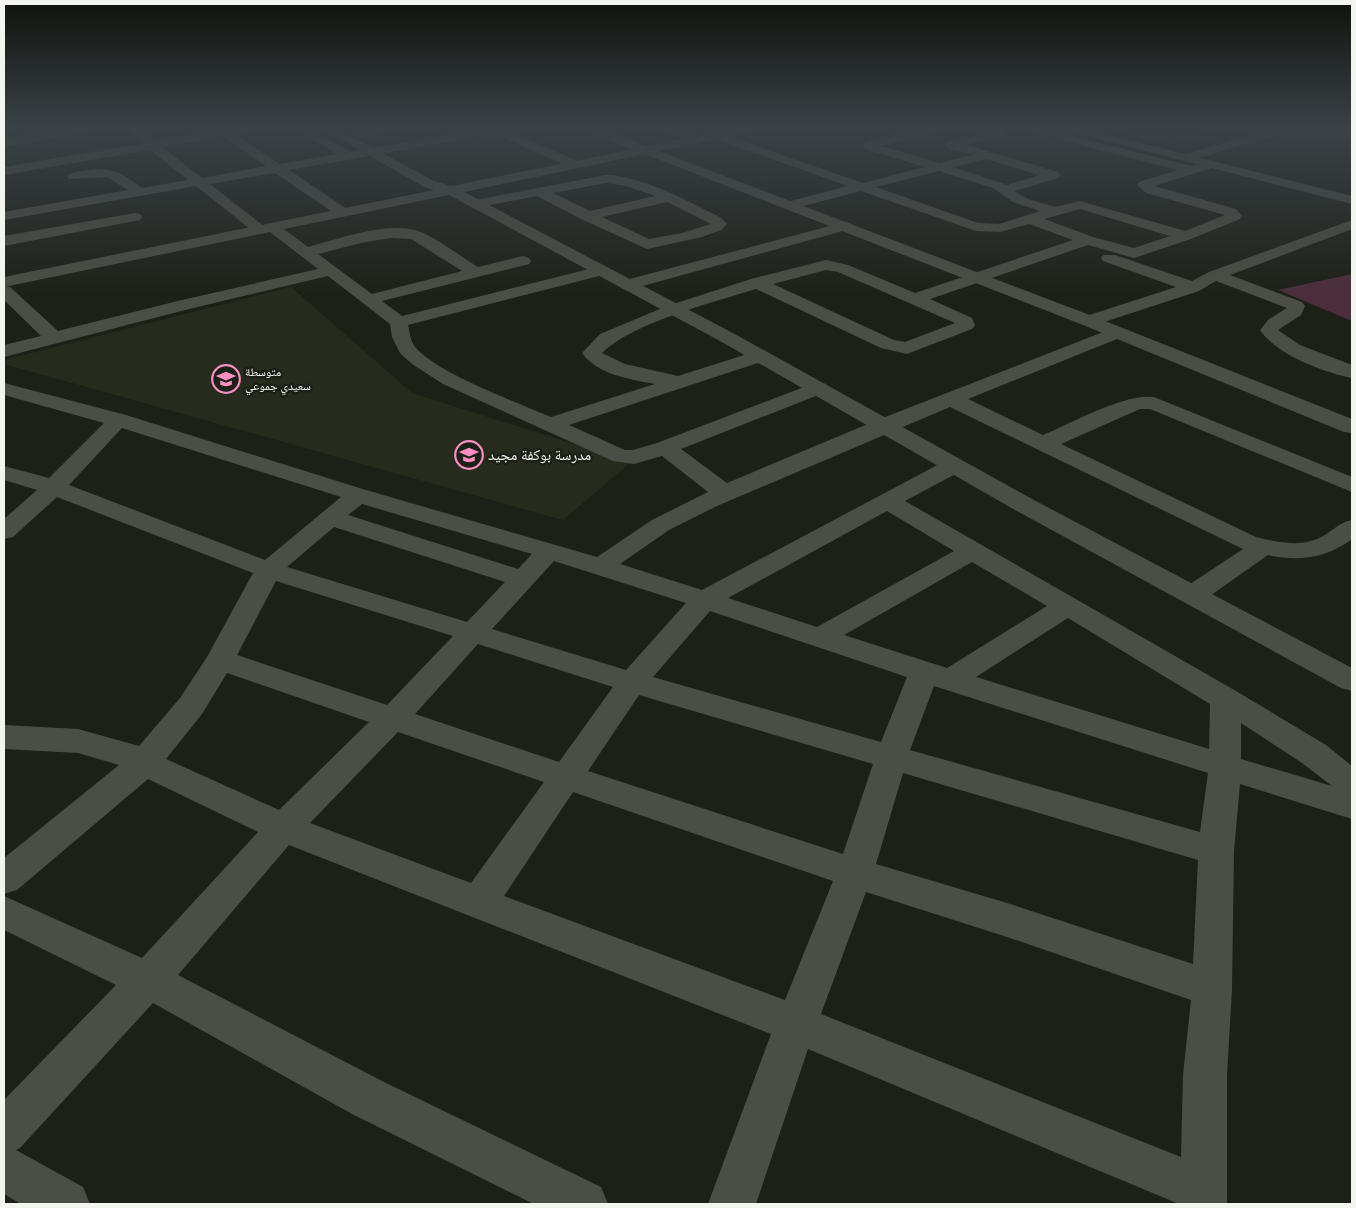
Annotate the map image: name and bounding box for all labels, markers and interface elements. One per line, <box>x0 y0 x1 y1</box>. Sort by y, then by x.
school or university icon: متوسطة سعيدي جموعي <box>211 364 241 394</box>
place label: متوسطة سعيدي جموعي <box>245 365 311 396</box>
school or university icon: مدرسة بوكفة مجيد <box>454 440 484 470</box>
place label: مدرسة بوكفة مجيد <box>488 446 591 464</box>

